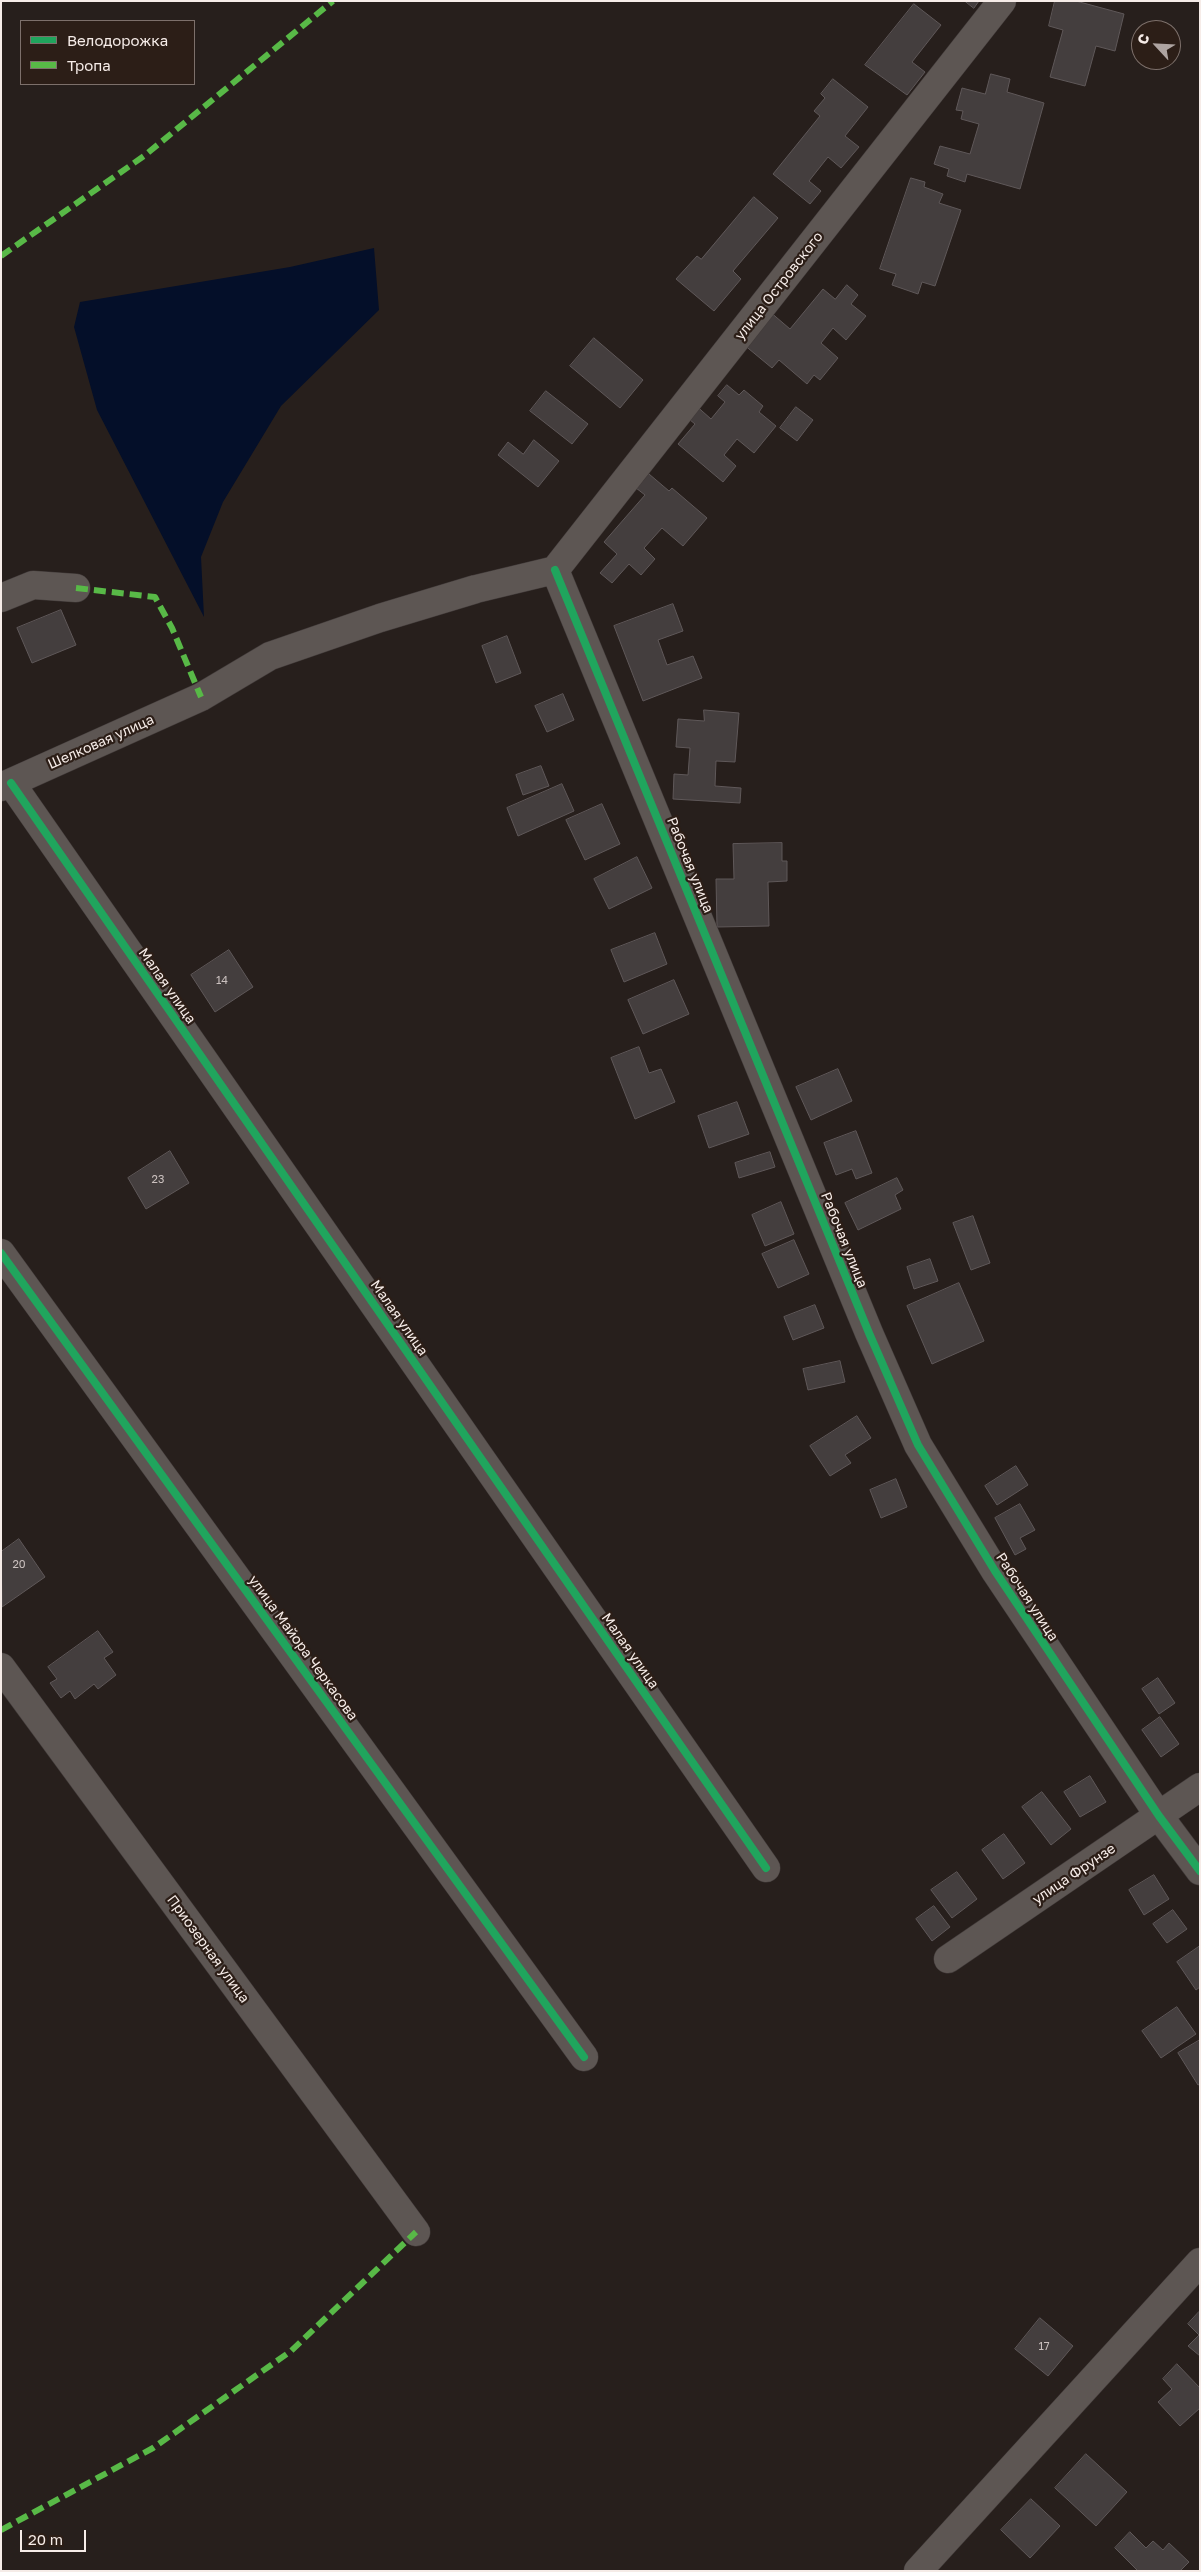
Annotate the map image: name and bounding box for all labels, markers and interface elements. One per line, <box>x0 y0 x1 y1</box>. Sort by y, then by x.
legend <box>20 20 195 85</box>
north arrow <box>1131 20 1181 70</box>
text: Велодорожка <box>67 31 168 49</box>
text: С <box>1133 31 1153 47</box>
text: Тропа <box>67 56 111 74</box>
street label: улица Островского <box>732 229 826 343</box>
street label: Шелковая улица <box>45 711 157 773</box>
street label: Рабочая улица <box>663 815 717 915</box>
street label: Малая улица <box>135 945 199 1027</box>
house number: 14 <box>216 974 228 988</box>
house number: 23 <box>152 1173 164 1187</box>
street label: Рабочая улица <box>817 1190 871 1290</box>
street label: Малая улица <box>367 1277 431 1359</box>
street label: Рабочая улица <box>992 1550 1062 1644</box>
house number: 20 <box>12 1558 26 1572</box>
street label: улица Майора Черкасова <box>245 1572 361 1724</box>
street label: Малая улица <box>598 1610 662 1692</box>
street label: улица Фрунзе <box>1029 1840 1119 1908</box>
street label: Приозерная улица <box>163 1892 253 2006</box>
house number: 17 <box>1038 2340 1050 2354</box>
scale bar <box>22 2520 89 2552</box>
text: 20 m <box>28 2530 63 2548</box>

